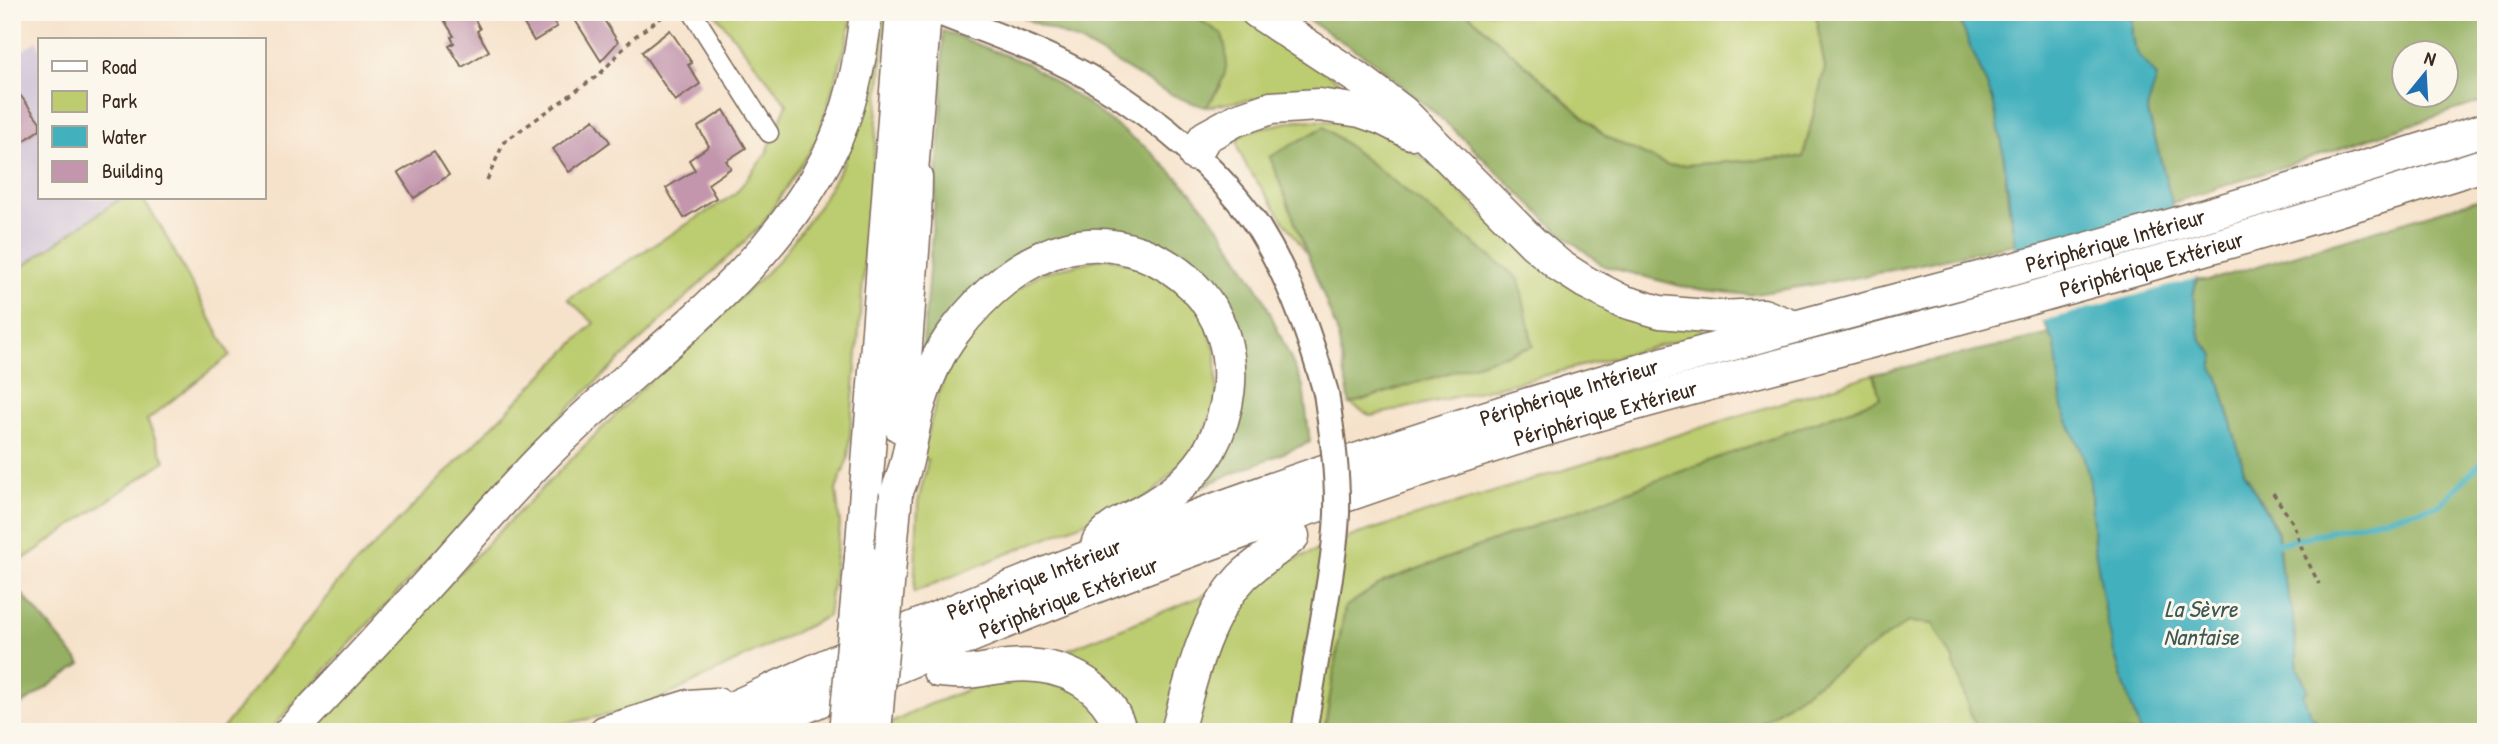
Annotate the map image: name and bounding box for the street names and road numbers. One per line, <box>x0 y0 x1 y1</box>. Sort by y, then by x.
street label: Périphérique Intérieur <box>2022 200 2209 280</box>
street label: Périphérique Extérieur <box>2056 223 2247 304</box>
street label: Périphérique Intérieur <box>1476 350 1662 433</box>
street label: Périphérique Extérieur <box>1510 372 1701 454</box>
street label: Périphérique Intérieur <box>942 530 1126 627</box>
street label: Périphérique Extérieur <box>974 548 1163 646</box>

